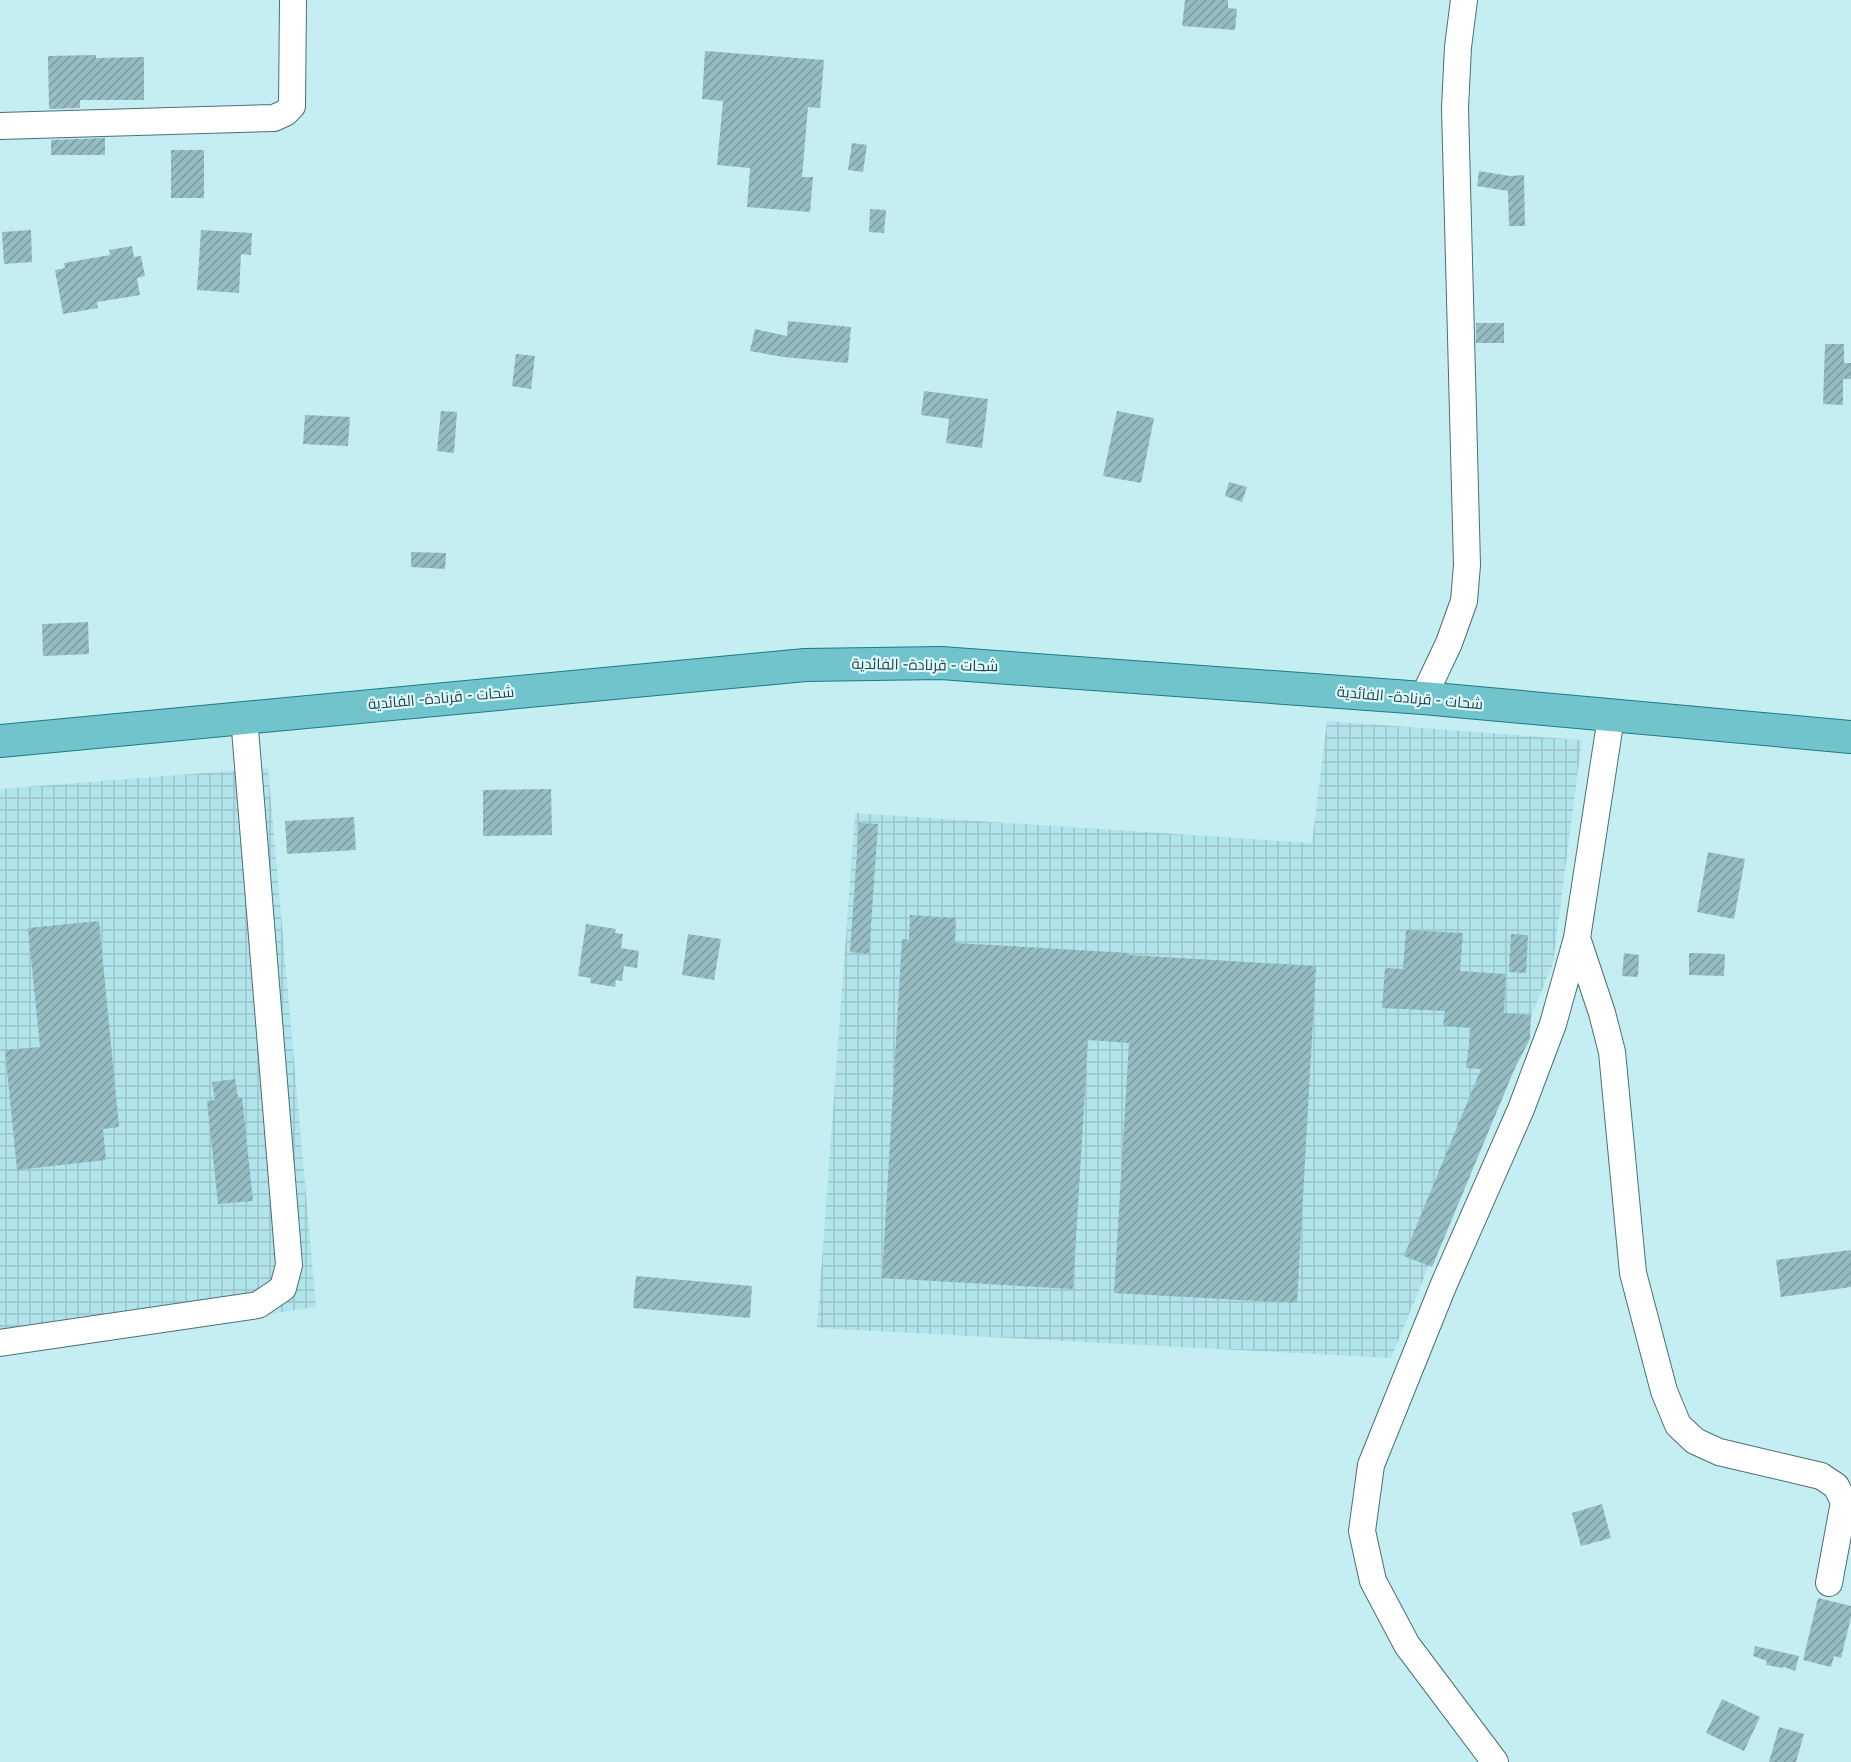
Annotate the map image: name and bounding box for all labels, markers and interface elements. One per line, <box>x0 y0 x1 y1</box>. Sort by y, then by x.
street label: شحات - قرنادة- الفائدية <box>852 655 998 675</box>
street label: شحات - قرنادة- الفائدية <box>367 683 515 713</box>
street label: شحات - قرنادة- الفائدية <box>1336 683 1484 713</box>

